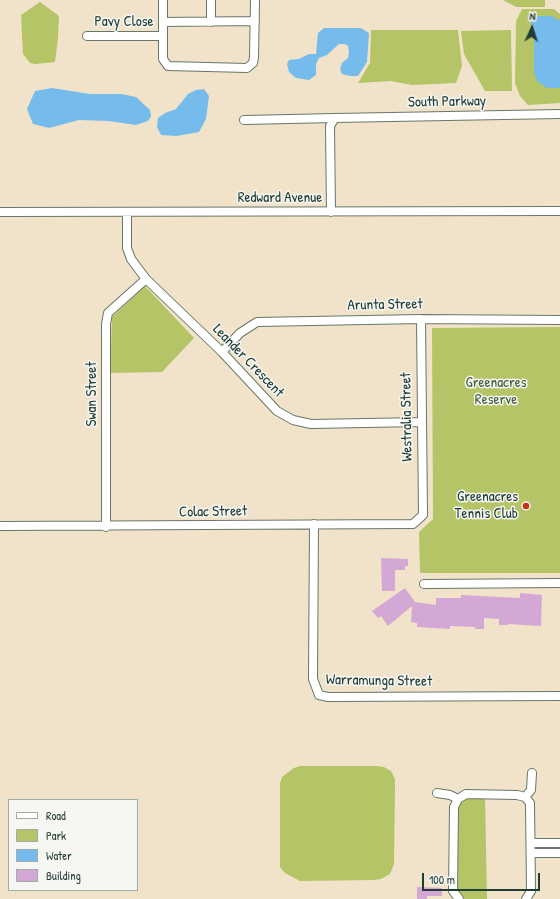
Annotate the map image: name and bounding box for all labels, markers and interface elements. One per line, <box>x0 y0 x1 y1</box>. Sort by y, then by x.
north arrow <box>512 8 552 48</box>
text: N <box>529 9 536 23</box>
street label: Pavy Close <box>95 13 153 31</box>
street label: South Parkway <box>408 92 486 112</box>
street label: Redward Avenue <box>238 189 322 207</box>
street label: Arunta Street <box>347 295 423 315</box>
street label: Leander Crescent <box>209 321 287 401</box>
street label: Swan Street <box>83 362 101 426</box>
street label: Westralia Street <box>397 372 417 462</box>
park label: Greenacres Reserve <box>466 374 526 409</box>
place label: Greenacres Tennis Club <box>454 488 518 523</box>
marker: Greenacres Tennis Club <box>521 501 531 511</box>
street label: Colac Street <box>179 502 247 522</box>
street label: Warramunga Street <box>326 671 432 691</box>
legend <box>8 799 138 891</box>
text: Road <box>46 807 66 824</box>
text: Park <box>46 827 66 844</box>
text: Water <box>46 847 72 864</box>
scale bar <box>424 865 542 891</box>
text: Building <box>46 867 81 884</box>
text: 100 m <box>429 871 455 888</box>

